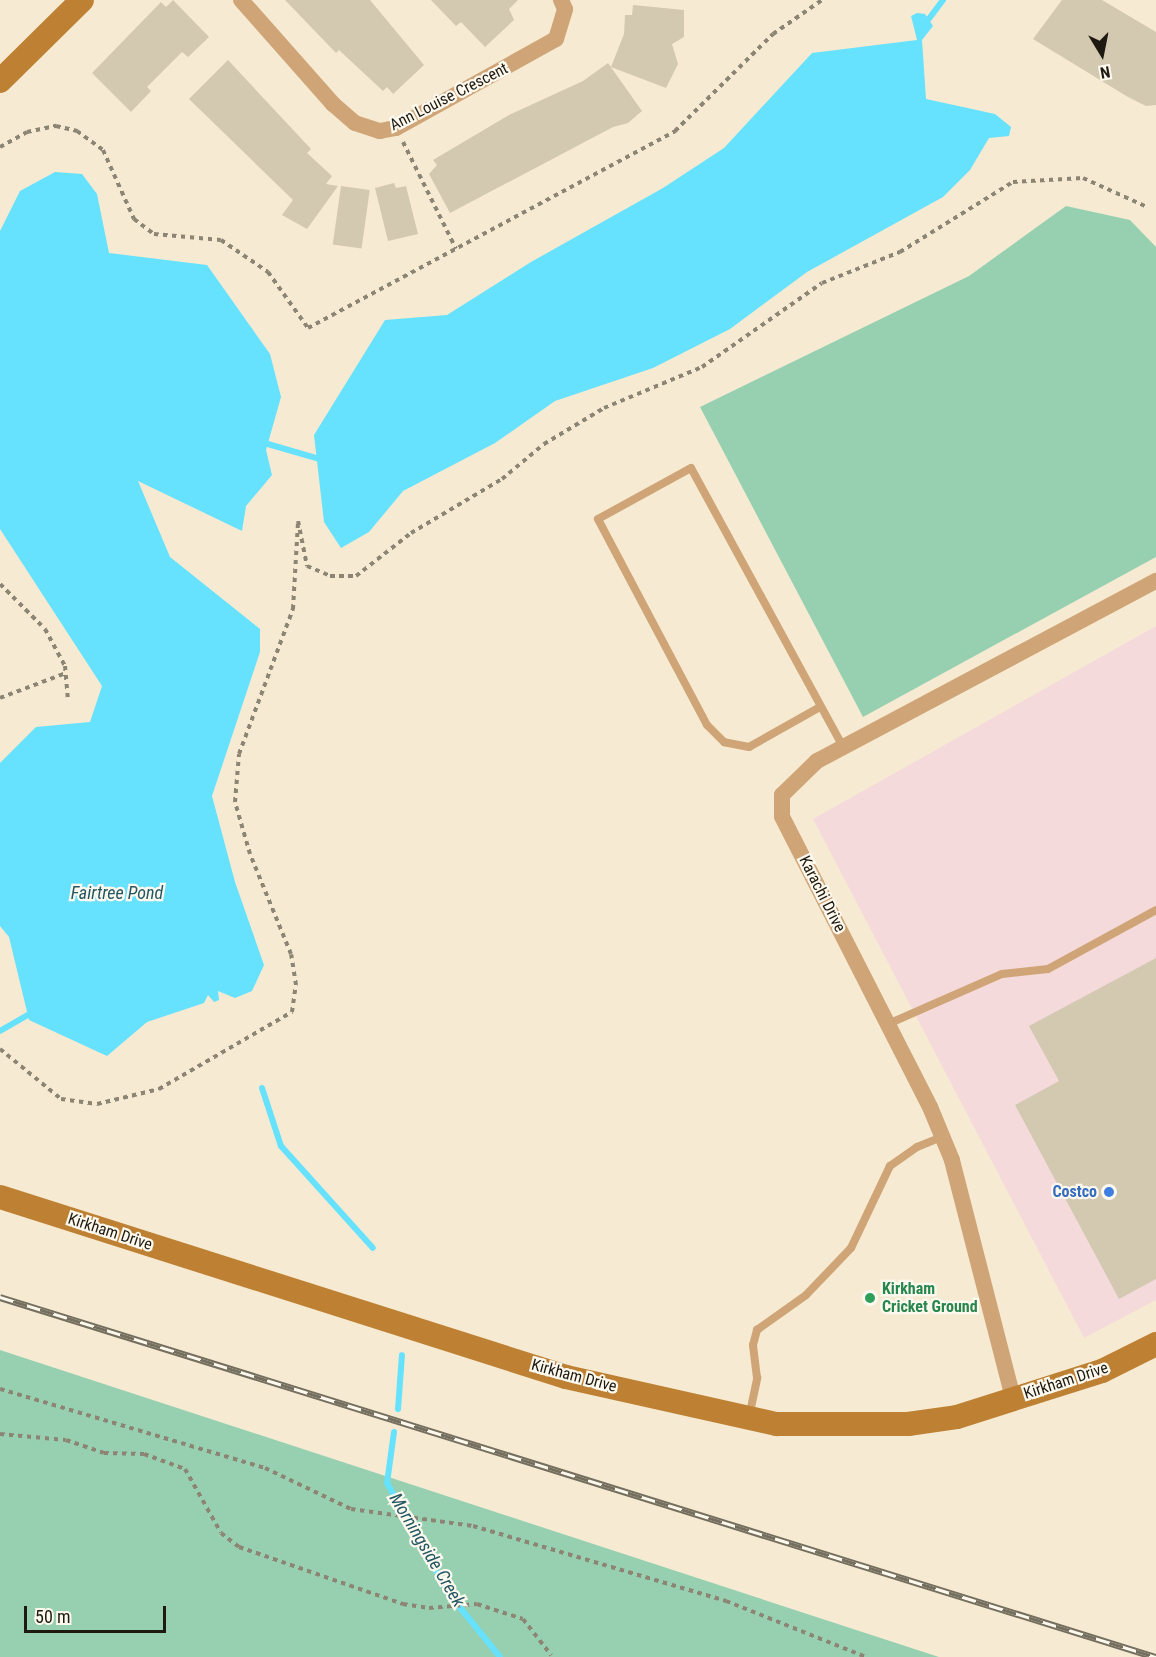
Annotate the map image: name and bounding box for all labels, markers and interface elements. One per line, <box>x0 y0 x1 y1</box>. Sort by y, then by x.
north arrow <box>1072 24 1132 84</box>
street label: Ann Louise Crescent <box>387 59 511 135</box>
text: N <box>1099 62 1112 82</box>
street label: Karachi Drive <box>795 853 849 935</box>
water label: Fairtree Pond <box>71 882 163 904</box>
place label: Costco <box>1052 1182 1097 1202</box>
marker: Costco <box>1102 1185 1116 1199</box>
street label: Kirkham Drive <box>65 1209 155 1255</box>
place label: Kirkham Cricket Ground <box>882 1279 978 1317</box>
marker: Kirkham Cricket Ground <box>863 1291 877 1305</box>
street label: Kirkham Drive <box>529 1355 619 1397</box>
street label: Kirkham Drive <box>1021 1358 1111 1404</box>
water label: Morningside Creek <box>385 1489 469 1611</box>
scale bar <box>27 1594 170 1632</box>
text: 50 m <box>35 1606 70 1627</box>

